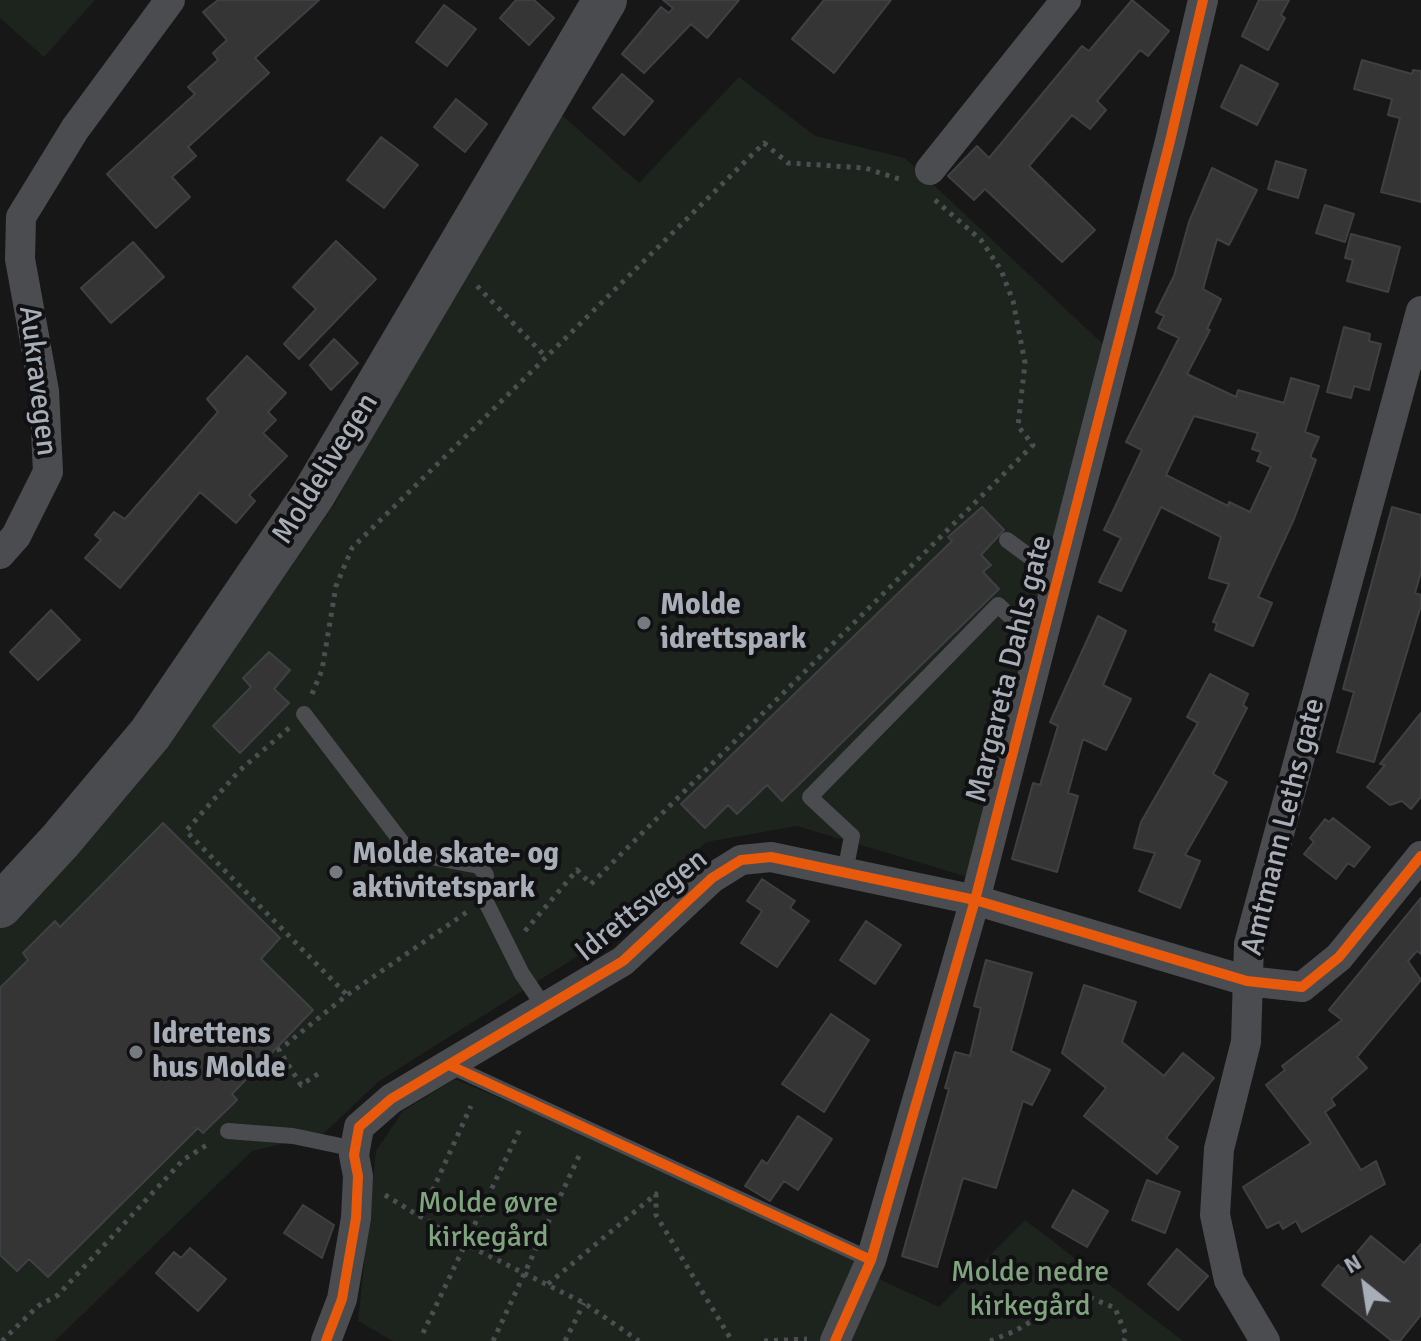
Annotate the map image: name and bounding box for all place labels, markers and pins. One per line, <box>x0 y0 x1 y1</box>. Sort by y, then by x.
place label: Molde idrettspark <box>660 588 806 658</box>
marker: Molde idrettspark <box>635 614 653 632</box>
place label: Molde skate- og aktivitetspark <box>352 837 559 908</box>
marker: Molde skate- og aktivitetspark <box>327 863 345 881</box>
place label: Idrettens hus Molde <box>152 1017 286 1088</box>
marker: Idrettens hus Molde <box>127 1043 145 1061</box>

